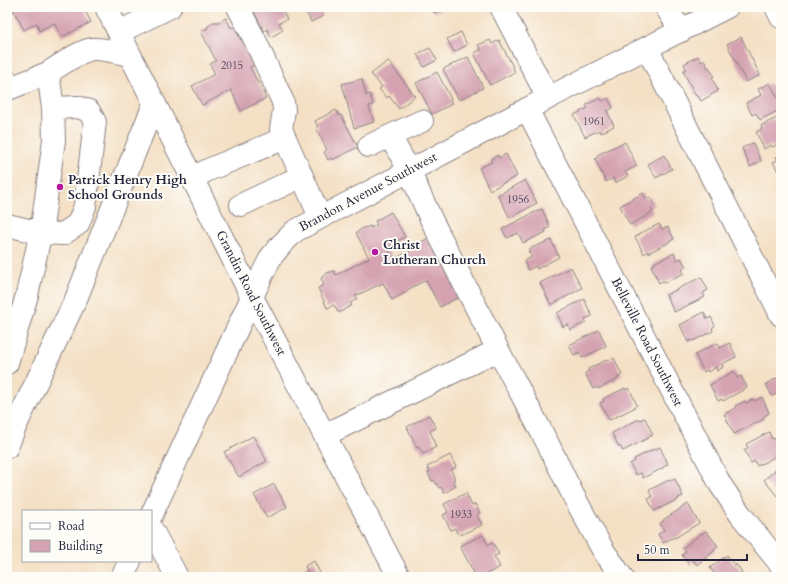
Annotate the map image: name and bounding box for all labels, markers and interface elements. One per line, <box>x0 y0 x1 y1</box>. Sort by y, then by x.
house number: 2015 <box>221 58 243 73</box>
house number: 1961 <box>583 114 605 129</box>
street label: Brandon Avenue Southwest <box>296 148 440 236</box>
place label: Patrick Henry High School Grounds <box>68 171 187 204</box>
marker: Patrick Henry High School Grounds <box>55 182 65 192</box>
house number: 1956 <box>507 192 530 207</box>
street label: Grandin Road Southwest <box>212 227 290 359</box>
place label: Christ Lutheran Church <box>383 236 486 269</box>
marker: Christ Lutheran Church <box>370 247 380 257</box>
street label: Belleville Road Southwest <box>607 275 687 409</box>
house number: 1933 <box>450 507 473 522</box>
legend <box>22 510 152 562</box>
text: Road <box>58 518 85 534</box>
scale bar <box>638 536 747 562</box>
text: Building <box>58 538 103 554</box>
text: 50 m <box>644 542 671 558</box>

